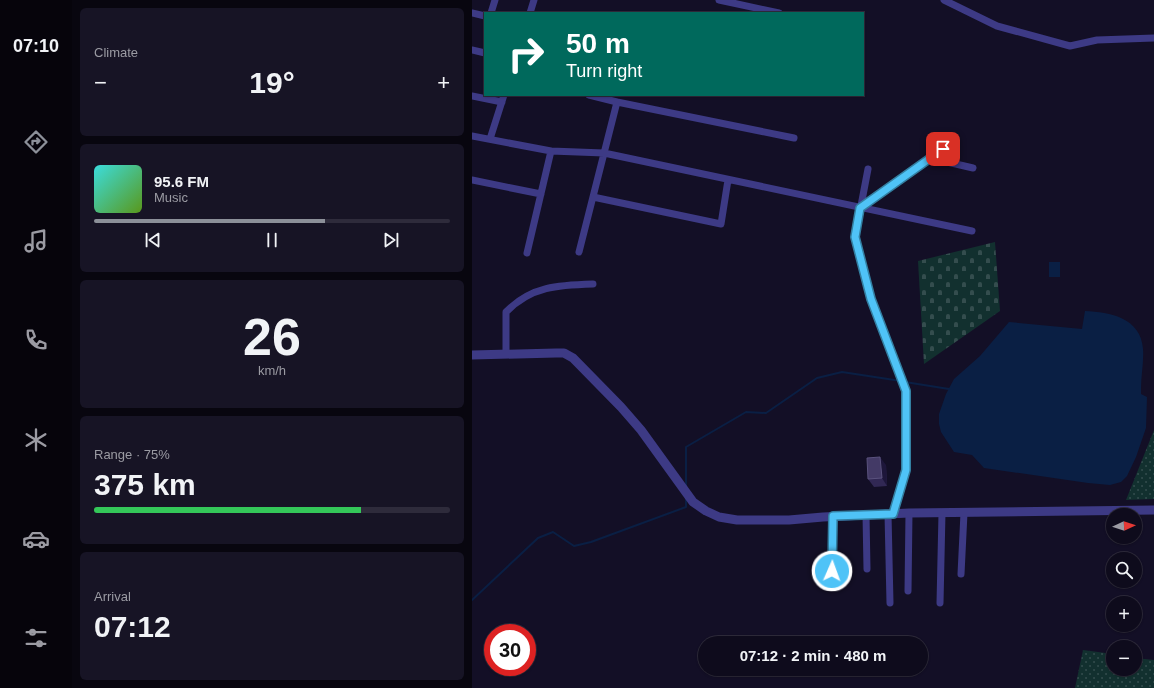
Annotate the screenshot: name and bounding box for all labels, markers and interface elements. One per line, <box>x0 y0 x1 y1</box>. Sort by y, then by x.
icon: right <box>500 28 552 80</box>
text: 50 m <box>566 28 630 59</box>
text: 07:10 <box>13 36 59 56</box>
text: Climate <box>94 45 138 60</box>
text: Turn right <box>566 61 642 81</box>
text: 19° <box>249 66 295 99</box>
text: − <box>94 70 107 95</box>
text: + <box>437 70 450 95</box>
icon: directions <box>22 128 50 156</box>
pin <box>926 132 960 166</box>
icon: arrive <box>932 138 954 160</box>
text: 95.6 FM <box>154 173 209 190</box>
text: Music <box>154 190 188 205</box>
icon: music <box>22 227 50 255</box>
icon: previous <box>142 229 164 251</box>
icon: pause <box>261 229 283 251</box>
icon: next <box>380 229 402 251</box>
text: 26 <box>243 308 301 366</box>
icon: phone <box>22 326 50 354</box>
text: km/h <box>258 363 286 378</box>
icon: climate <box>22 426 50 454</box>
text: Range · 75% <box>94 447 170 462</box>
text: 375 km <box>94 468 196 501</box>
north arrow <box>1106 508 1142 544</box>
map controls <box>1106 508 1142 676</box>
icon: car <box>22 525 50 553</box>
position arrow <box>811 550 853 592</box>
button: search <box>1106 552 1142 588</box>
text: Arrival <box>94 589 131 604</box>
button: + <box>1106 596 1142 632</box>
text: 07:12 <box>94 610 171 643</box>
icon: filters <box>22 624 50 652</box>
speed limit sign: 30 <box>484 624 536 676</box>
button: − <box>1106 640 1142 676</box>
text: 07:12 · 2 min · 480 m <box>740 647 886 664</box>

